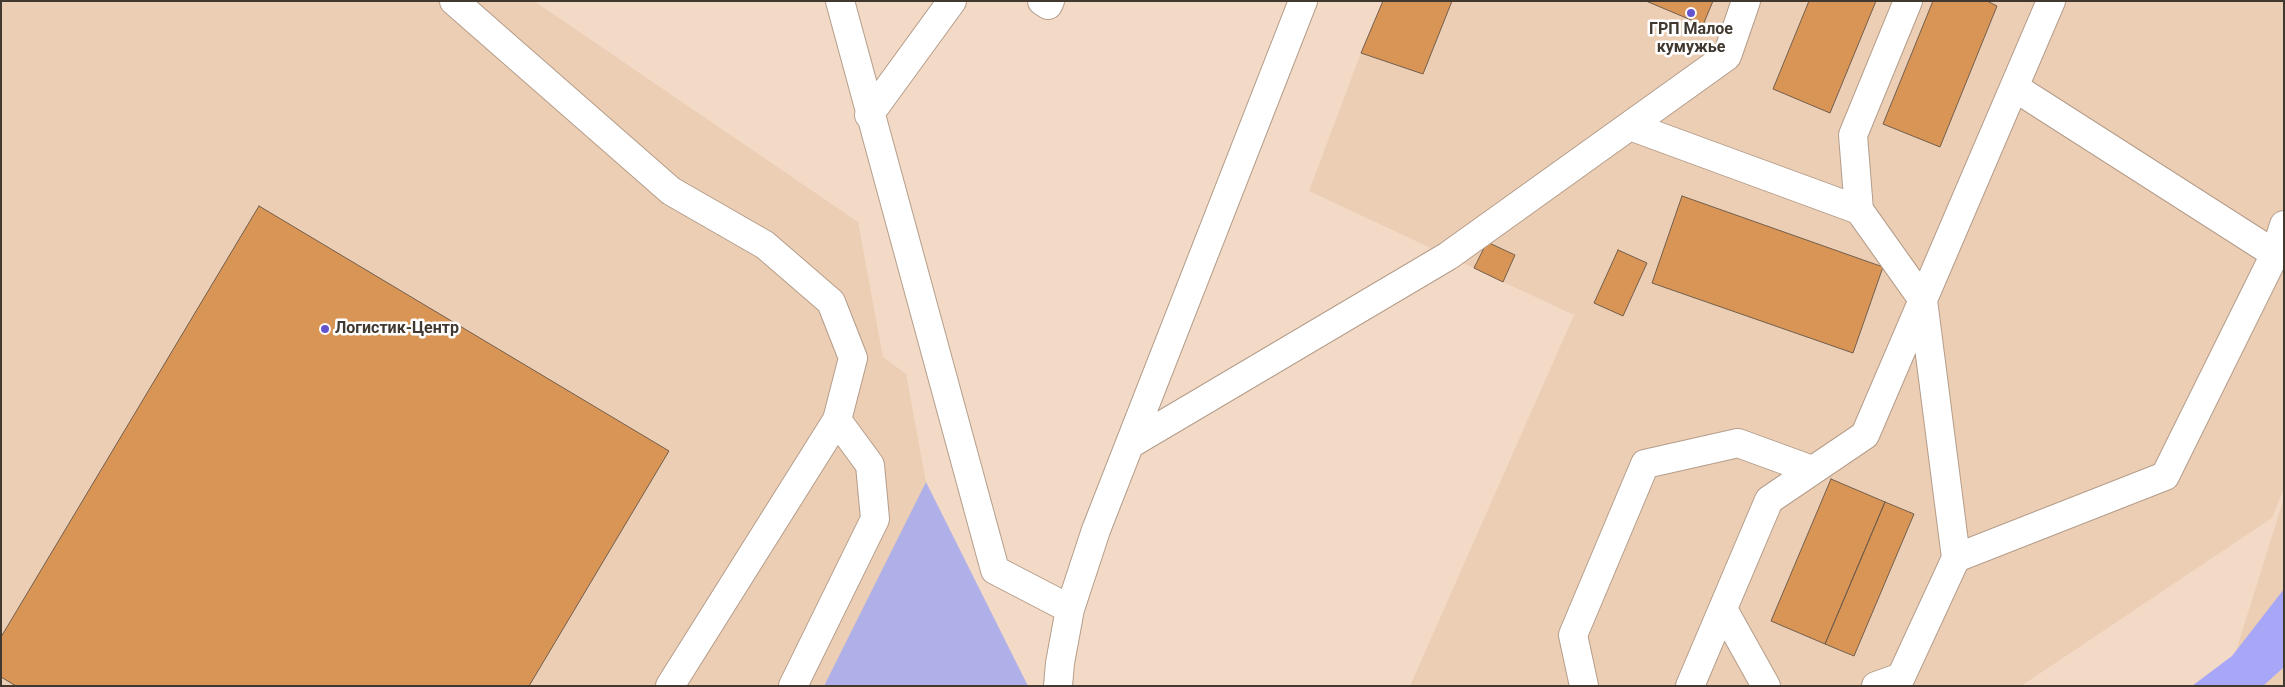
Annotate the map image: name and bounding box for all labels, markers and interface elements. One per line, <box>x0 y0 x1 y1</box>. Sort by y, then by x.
marker: ГРП Малое кумужье <box>1685 7 1697 19</box>
place label: ГРП Малое кумужье <box>1649 20 1733 58</box>
place label: Логистик-Центр <box>335 319 459 339</box>
marker: Логистик-Центр <box>319 323 331 335</box>

